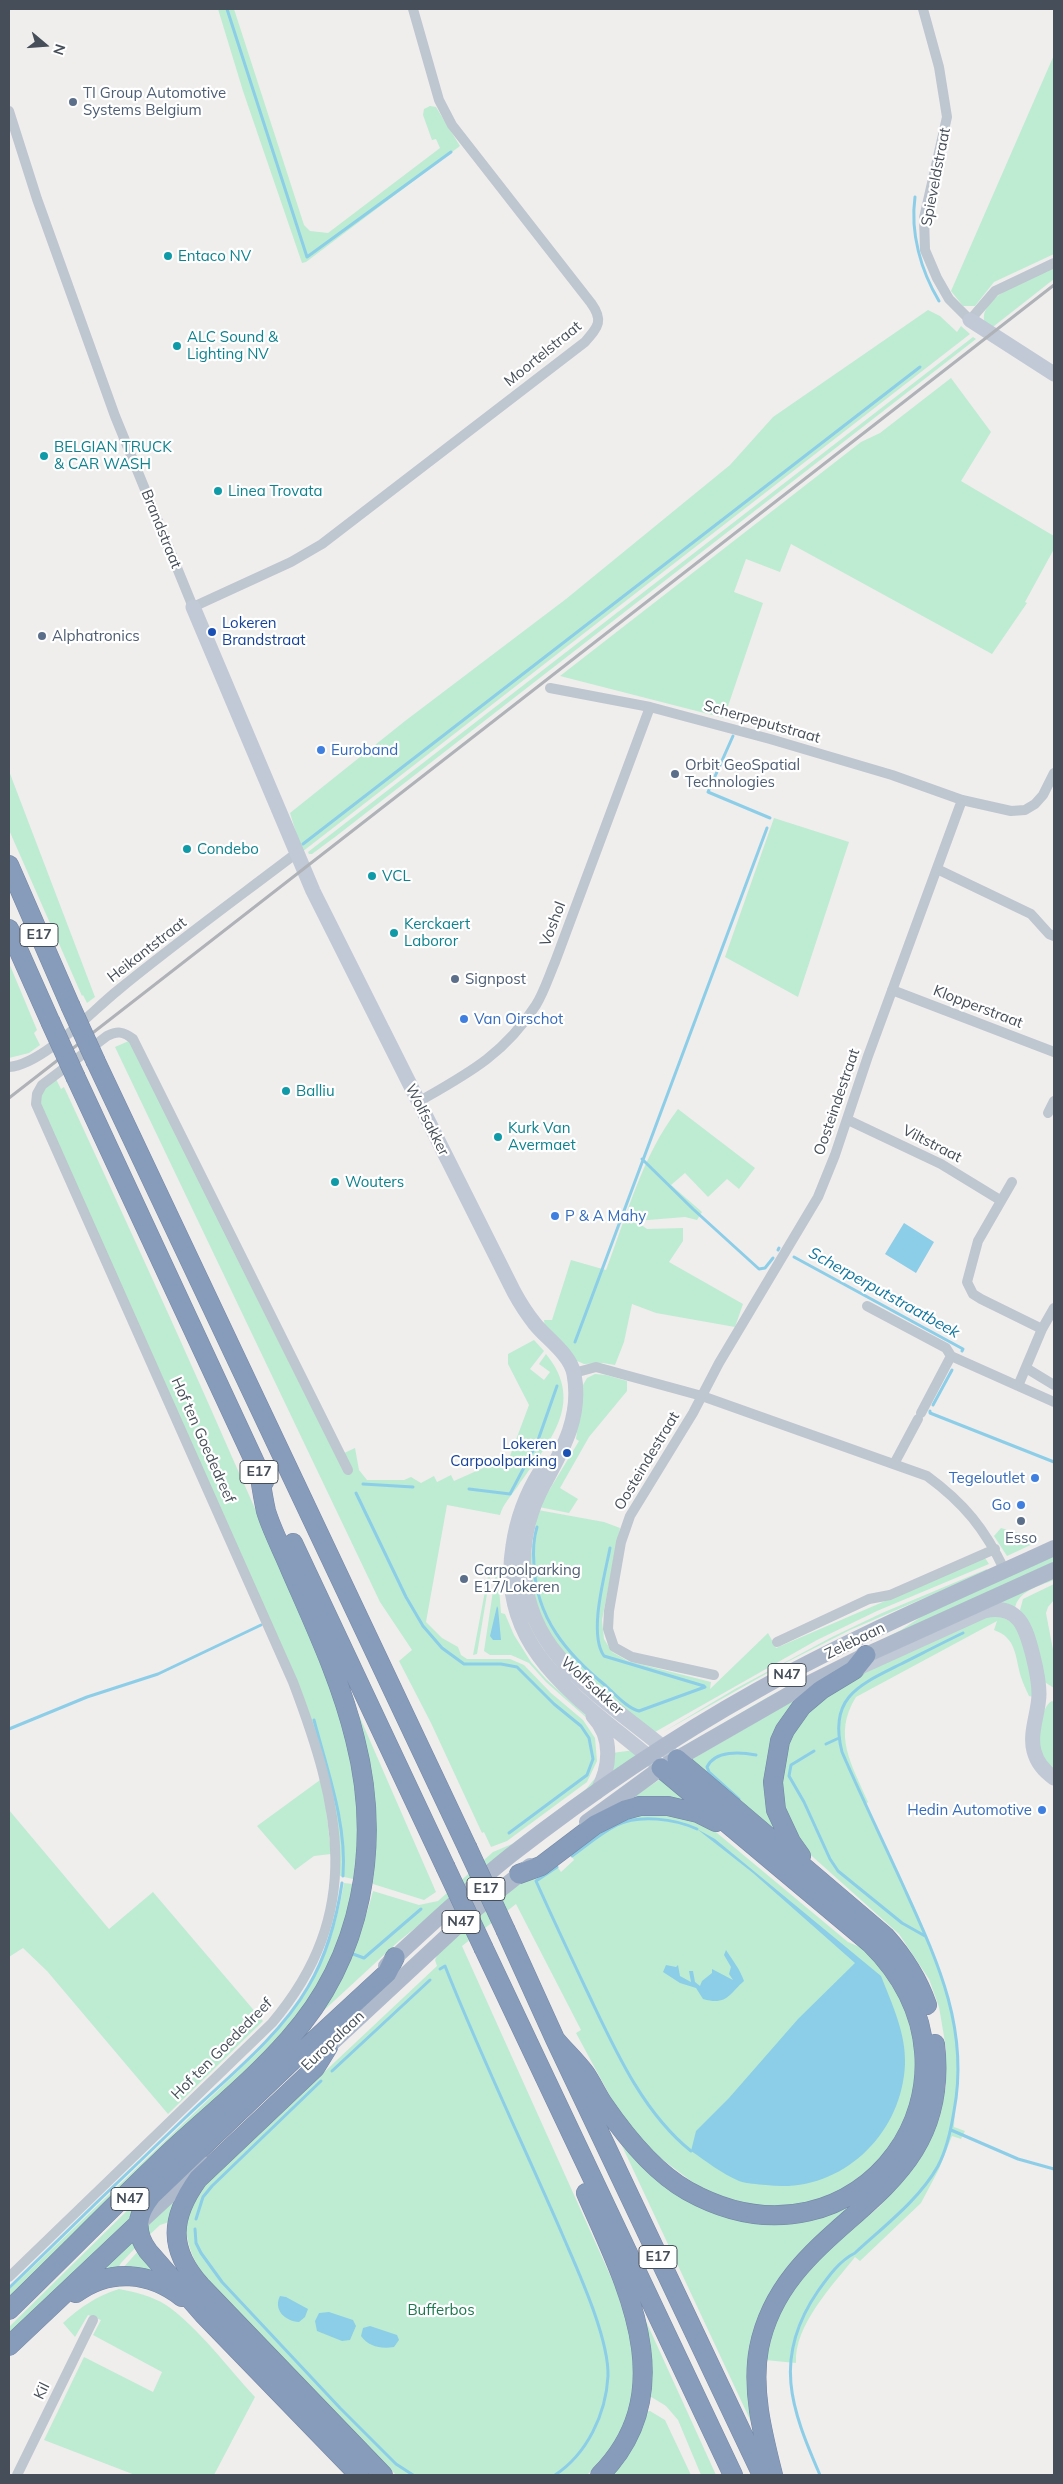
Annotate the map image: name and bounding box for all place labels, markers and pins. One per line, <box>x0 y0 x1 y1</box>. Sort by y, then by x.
place label: TI Group Automotive Systems Belgium <box>83 84 226 119</box>
marker: TI Group Automotive Systems Belgium <box>67 96 79 108</box>
place label: Entaco NV <box>178 247 251 265</box>
marker: Entaco NV <box>162 250 174 262</box>
place label: ALC Sound & Lighting NV <box>187 328 278 363</box>
marker: ALC Sound & Lighting NV <box>171 340 183 352</box>
place label: BELGIAN TRUCK & CAR WASH <box>54 438 172 473</box>
marker: BELGIAN TRUCK & CAR WASH <box>38 450 50 462</box>
place label: Linea Trovata <box>228 482 322 500</box>
marker: Linea Trovata <box>212 485 224 497</box>
place label: Lokeren Brandstraat <box>222 614 306 649</box>
marker: Lokeren Brandstraat <box>206 626 218 638</box>
place label: Alphatronics <box>52 627 140 645</box>
marker: Alphatronics <box>36 630 48 642</box>
place label: Euroband <box>331 741 398 759</box>
marker: Euroband <box>315 744 327 756</box>
place label: Orbit GeoSpatial Technologies <box>685 756 800 791</box>
marker: Orbit GeoSpatial Technologies <box>669 768 681 780</box>
place label: Condebo <box>197 840 259 858</box>
marker: Condebo <box>181 843 193 855</box>
place label: VCL <box>382 867 411 885</box>
marker: VCL <box>366 870 378 882</box>
place label: Kerckaert Laboror <box>404 915 470 950</box>
marker: Kerckaert Laboror <box>388 927 400 939</box>
place label: Signpost <box>465 970 526 988</box>
marker: Signpost <box>449 973 461 985</box>
place label: Van Oirschot <box>474 1010 563 1028</box>
marker: Van Oirschot <box>458 1013 470 1025</box>
place label: Balliu <box>296 1082 335 1100</box>
marker: Balliu <box>280 1085 292 1097</box>
place label: Kurk Van Avermaet <box>508 1119 576 1154</box>
marker: Kurk Van Avermaet <box>492 1131 504 1143</box>
place label: Wouters <box>345 1173 404 1191</box>
marker: Wouters <box>329 1176 341 1188</box>
place label: P & A Mahy <box>565 1207 646 1225</box>
marker: P & A Mahy <box>549 1210 561 1222</box>
place label: Lokeren Carpoolparking <box>450 1435 557 1470</box>
marker: Lokeren Carpoolparking <box>561 1447 573 1459</box>
place label: Tegeloutlet <box>949 1469 1025 1487</box>
marker: Tegeloutlet <box>1029 1472 1041 1484</box>
place label: Go <box>991 1496 1011 1514</box>
marker: Go <box>1015 1499 1027 1511</box>
marker: Esso <box>1015 1515 1027 1527</box>
place label: Esso <box>1005 1529 1037 1547</box>
place label: Carpoolparking E17/Lokeren <box>474 1561 581 1596</box>
marker: Carpoolparking E17/Lokeren <box>458 1573 470 1585</box>
place label: Hedin Automotive <box>907 1801 1032 1819</box>
marker: Hedin Automotive <box>1036 1804 1048 1816</box>

